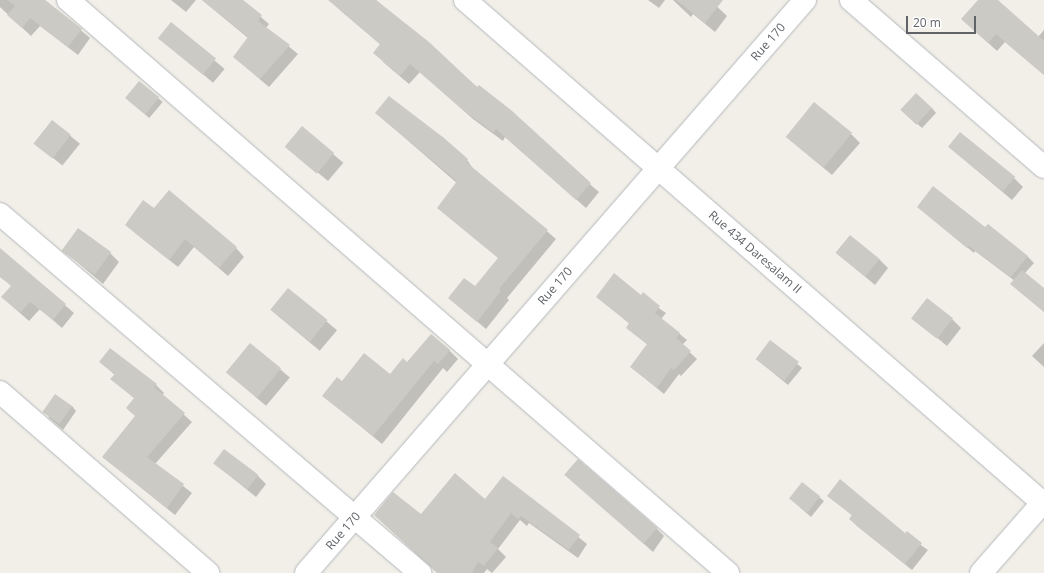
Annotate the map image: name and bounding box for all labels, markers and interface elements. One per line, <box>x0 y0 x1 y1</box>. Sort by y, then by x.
scale bar <box>908 8 978 34</box>
text: 20 m <box>913 14 941 31</box>
street label: Rue 170 <box>748 20 788 64</box>
street label: Rue 434 Daresalam II <box>706 208 804 296</box>
street label: Rue 170 <box>535 264 575 308</box>
street label: Rue 170 <box>323 509 363 553</box>

